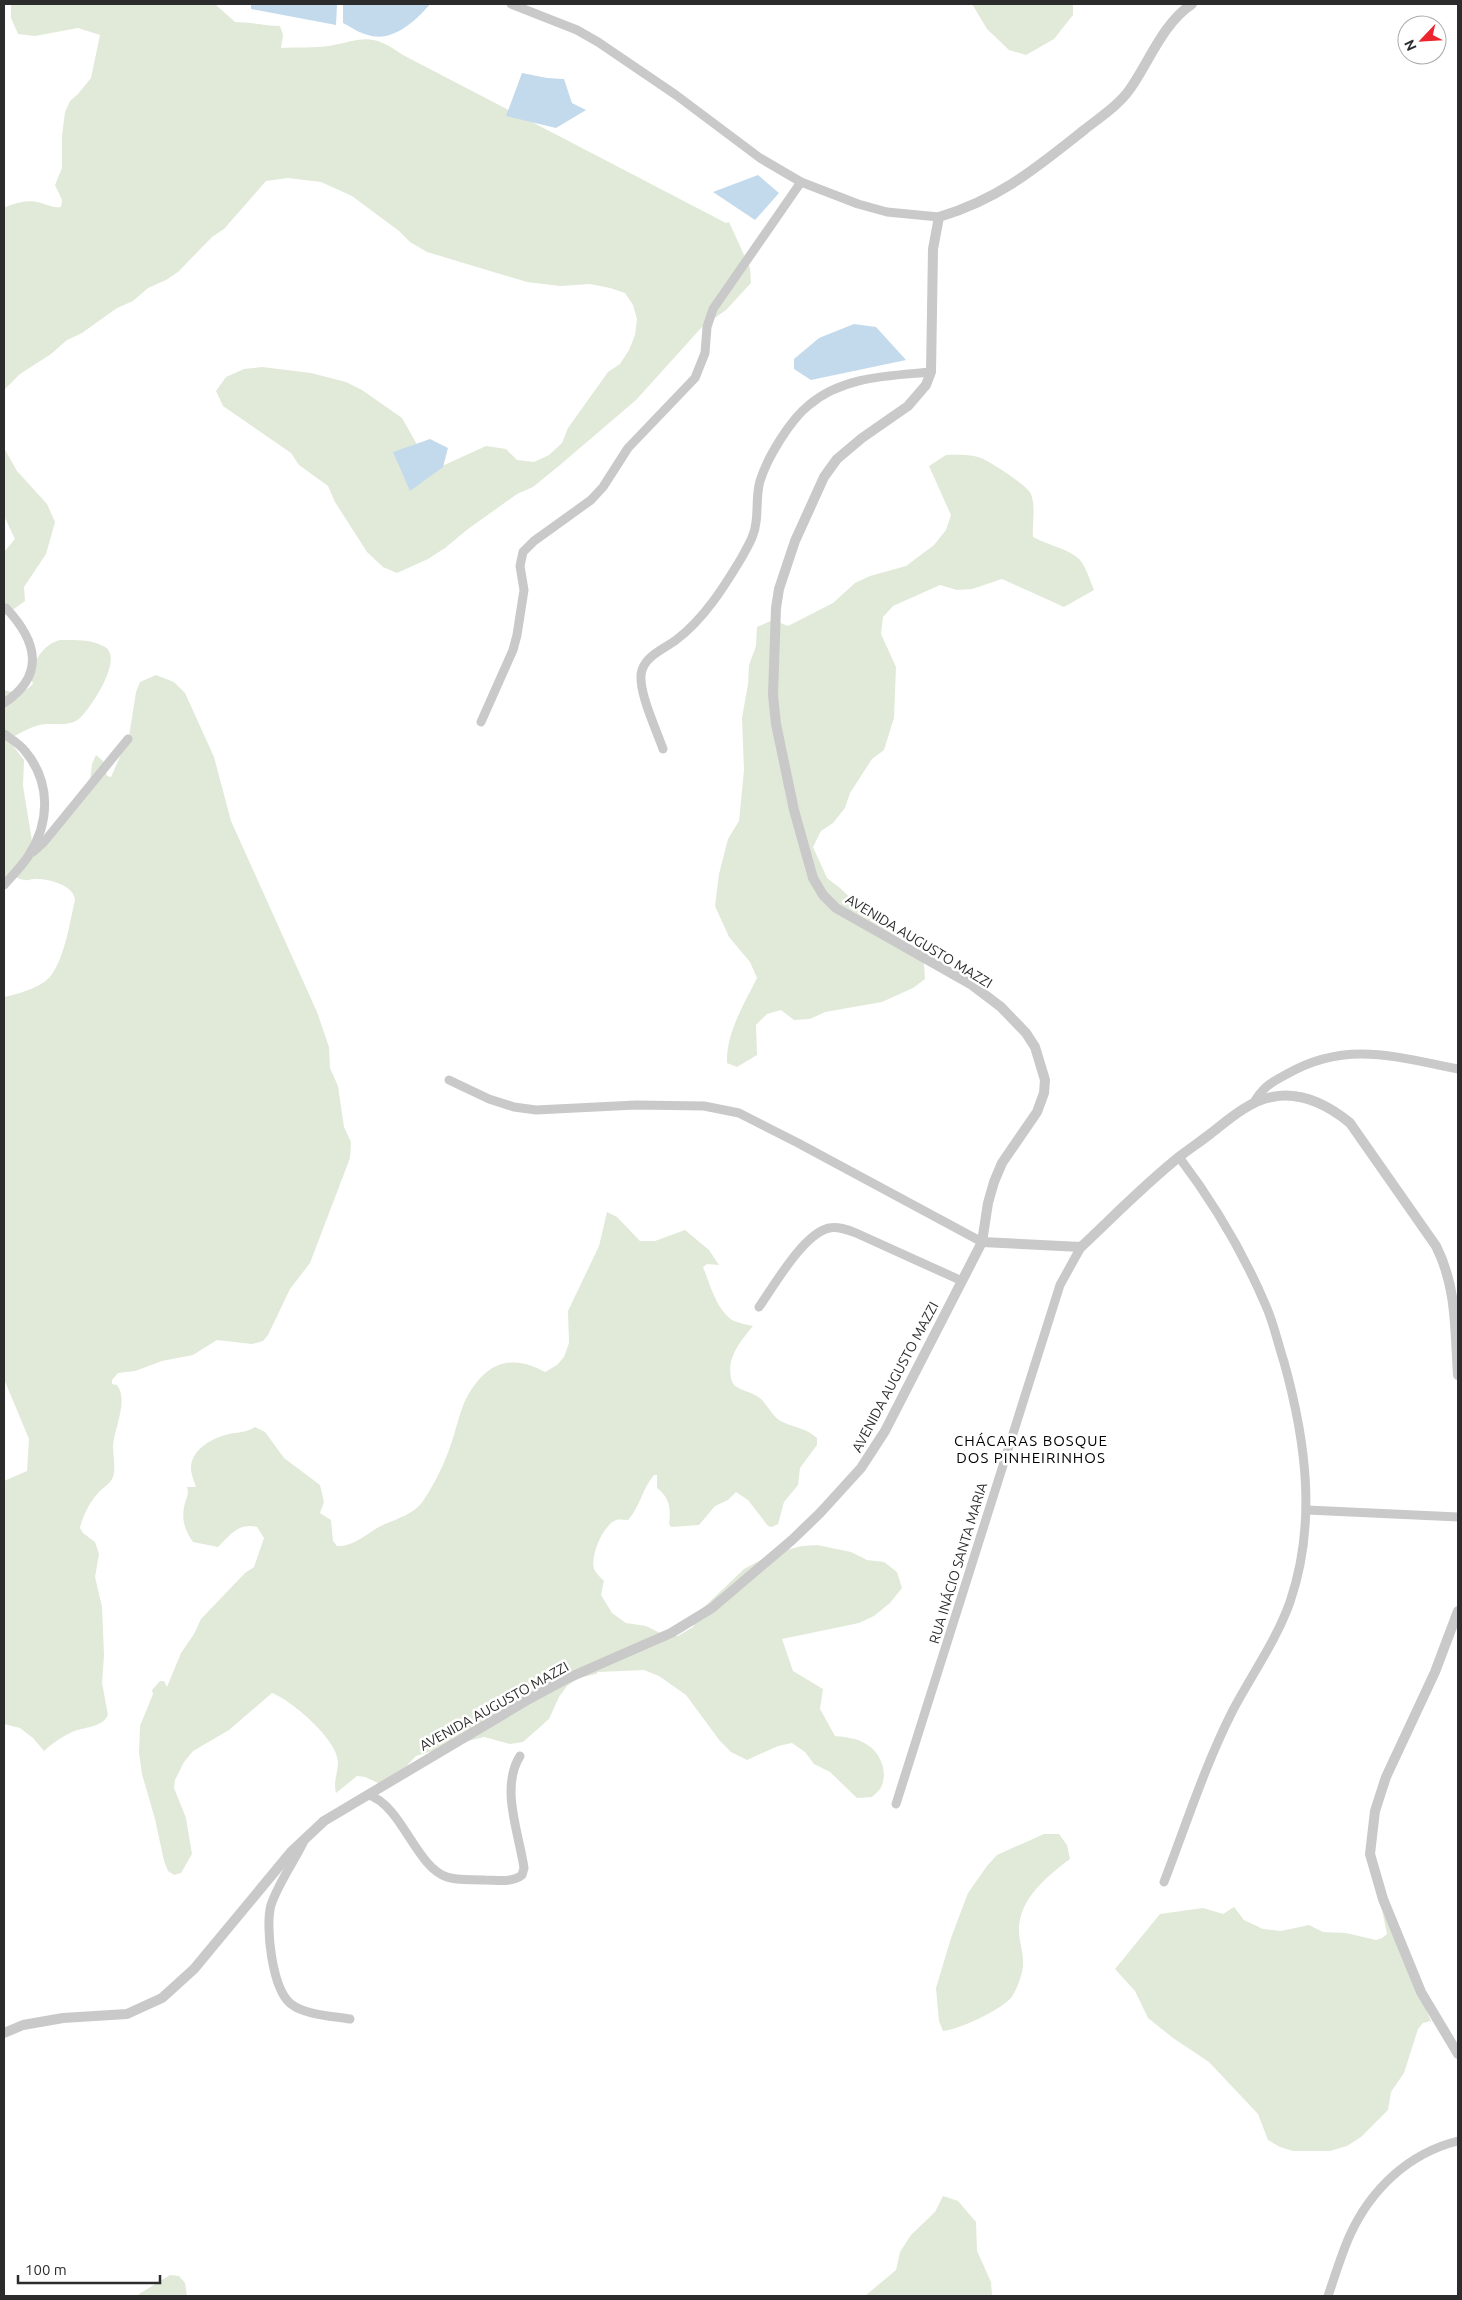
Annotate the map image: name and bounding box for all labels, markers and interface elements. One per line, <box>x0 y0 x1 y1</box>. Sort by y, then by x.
north arrow <box>1397 15 1447 65</box>
text: N <box>1401 37 1420 54</box>
street label: AVENIDA AUGUSTO MAZZI <box>843 891 995 991</box>
street label: AVENIDA AUGUSTO MAZZI <box>848 1299 942 1455</box>
district label: CHÁCARAS BOSQUE DOS PINHEIRINHOS <box>954 1432 1108 1466</box>
street label: RUA INÁCIO SANTA MARIA <box>925 1480 990 1646</box>
street label: AVENIDA AUGUSTO MAZZI <box>417 1658 571 1754</box>
scale bar <box>18 2252 160 2284</box>
text: 100 m <box>25 2261 67 2278</box>

